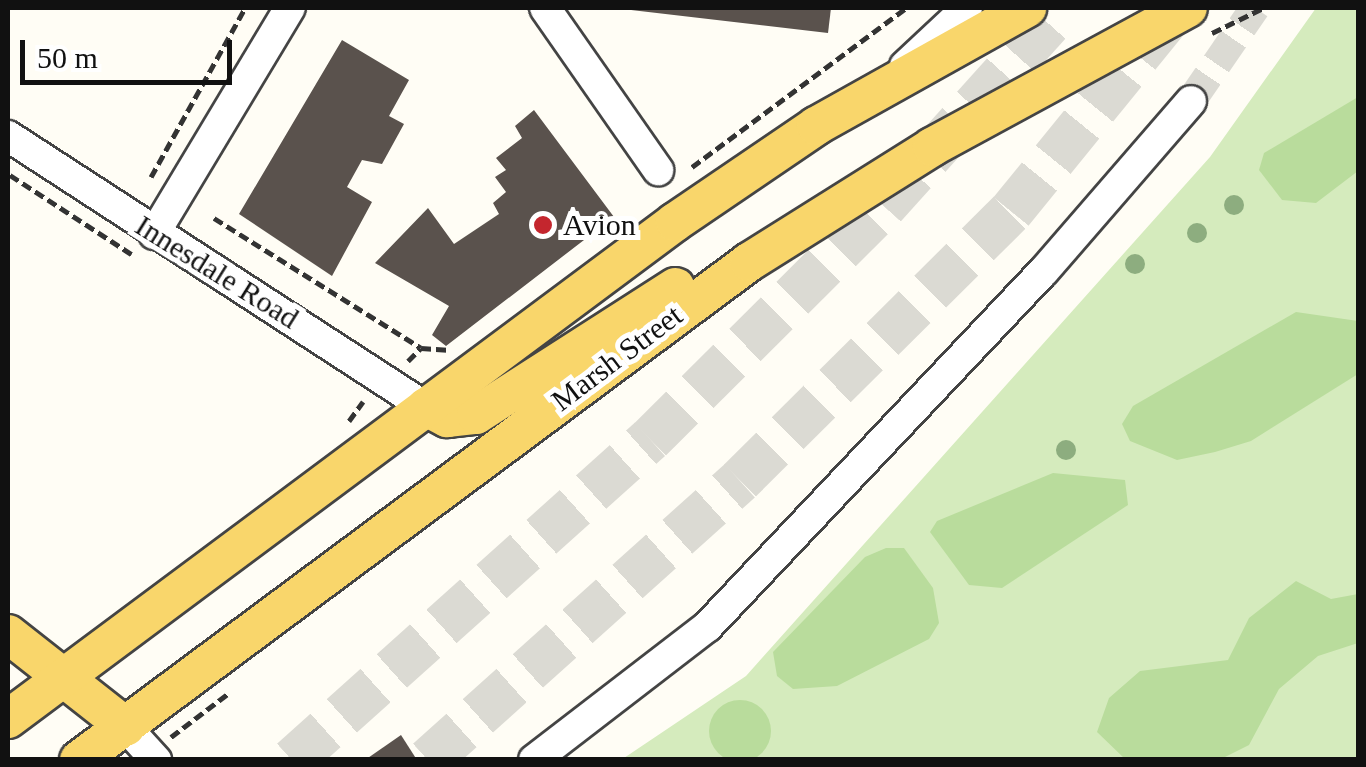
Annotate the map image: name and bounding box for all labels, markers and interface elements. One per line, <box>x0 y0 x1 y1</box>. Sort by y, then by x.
scale bar <box>25 20 238 82</box>
text: 50 m <box>37 41 98 74</box>
place label: Avion <box>563 207 636 243</box>
street label: Innesdale Road <box>129 208 305 336</box>
marker: Avion <box>532 214 554 236</box>
street label: Marsh Street <box>545 297 689 419</box>

